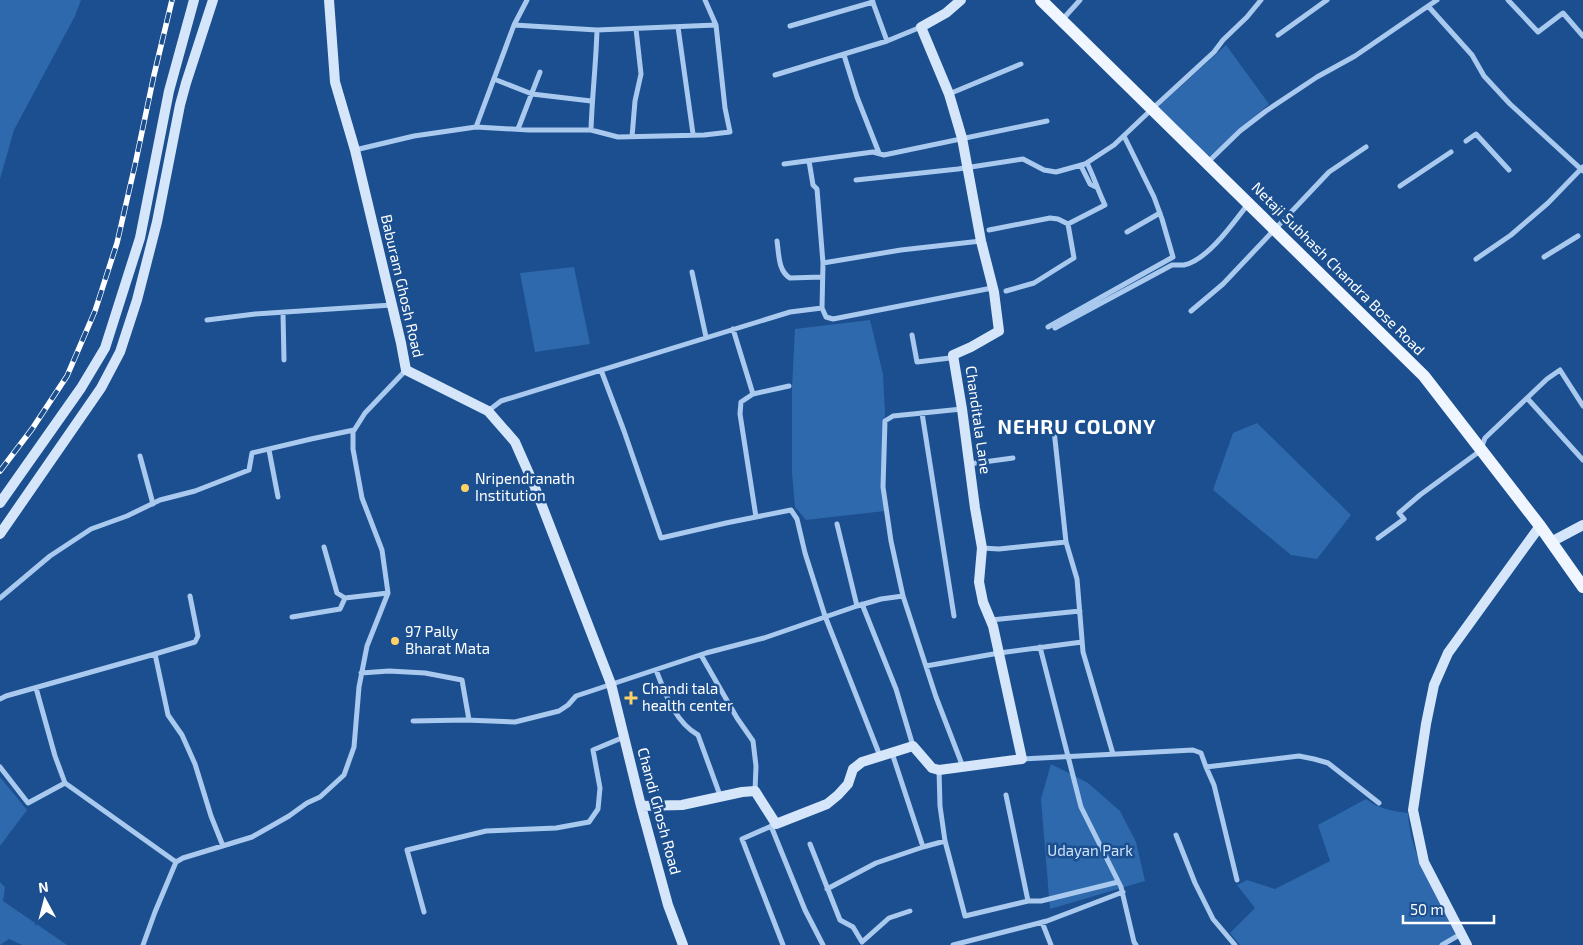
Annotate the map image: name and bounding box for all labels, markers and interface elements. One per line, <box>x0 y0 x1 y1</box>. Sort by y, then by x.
street label: Netaji Subhash Chandra Bose Road <box>1248 178 1429 359</box>
street label: Baburam Ghosh Road <box>378 212 428 359</box>
street label: Chanditala Lane <box>962 365 996 475</box>
district label: NEHRU COLONY <box>997 414 1157 438</box>
place label: Nripendranath Institution <box>475 469 575 504</box>
marker: Nripendranath Institution <box>459 482 471 494</box>
place label: 97 Pally Bharat Mata <box>405 622 490 657</box>
marker: 97 Pally Bharat Mata <box>389 635 401 647</box>
place label: Chandi tala health center <box>642 679 733 714</box>
marker: Chandi tala health center <box>624 691 638 705</box>
street label: Chandi Ghosh Road <box>634 745 686 876</box>
park label: Udayan Park <box>1047 841 1133 859</box>
north arrow <box>20 875 70 925</box>
text: N <box>37 878 49 896</box>
scale bar <box>1403 892 1494 924</box>
text: 50 m <box>1410 900 1444 918</box>

